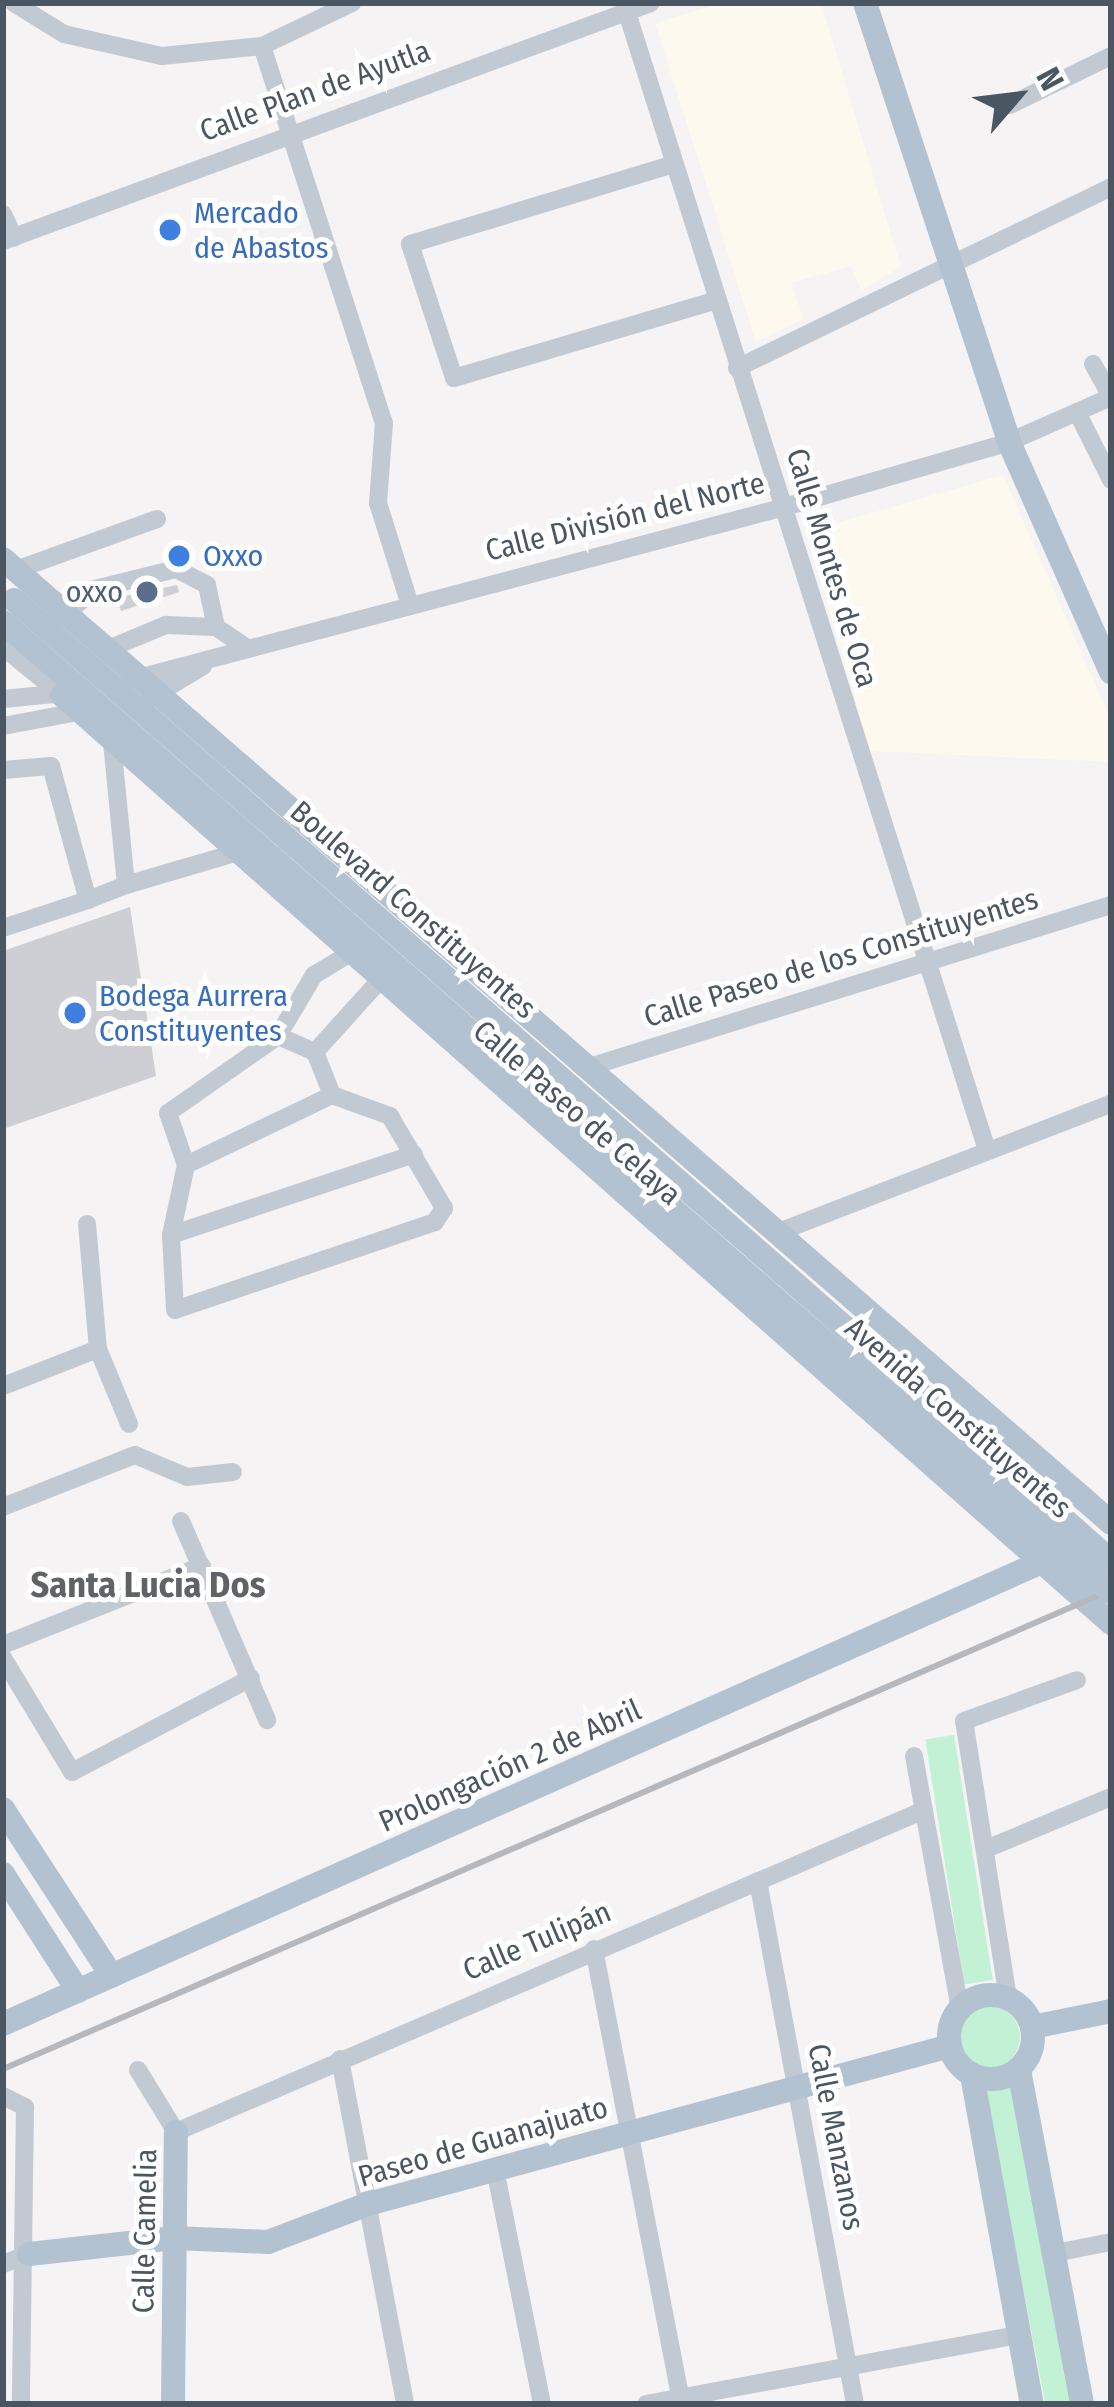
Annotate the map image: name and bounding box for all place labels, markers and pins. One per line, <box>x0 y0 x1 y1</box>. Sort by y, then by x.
place label: Mercado de Abastos <box>194 195 329 266</box>
marker: Mercado de Abastos <box>157 217 183 243</box>
place label: Oxxo <box>203 538 263 574</box>
marker: Oxxo <box>166 543 192 569</box>
place label: oxxo <box>66 574 123 610</box>
marker: oxxo <box>134 579 160 605</box>
place label: Bodega Aurrera Constituyentes <box>99 978 288 1048</box>
marker: Bodega Aurrera Constituyentes <box>62 1000 88 1026</box>

